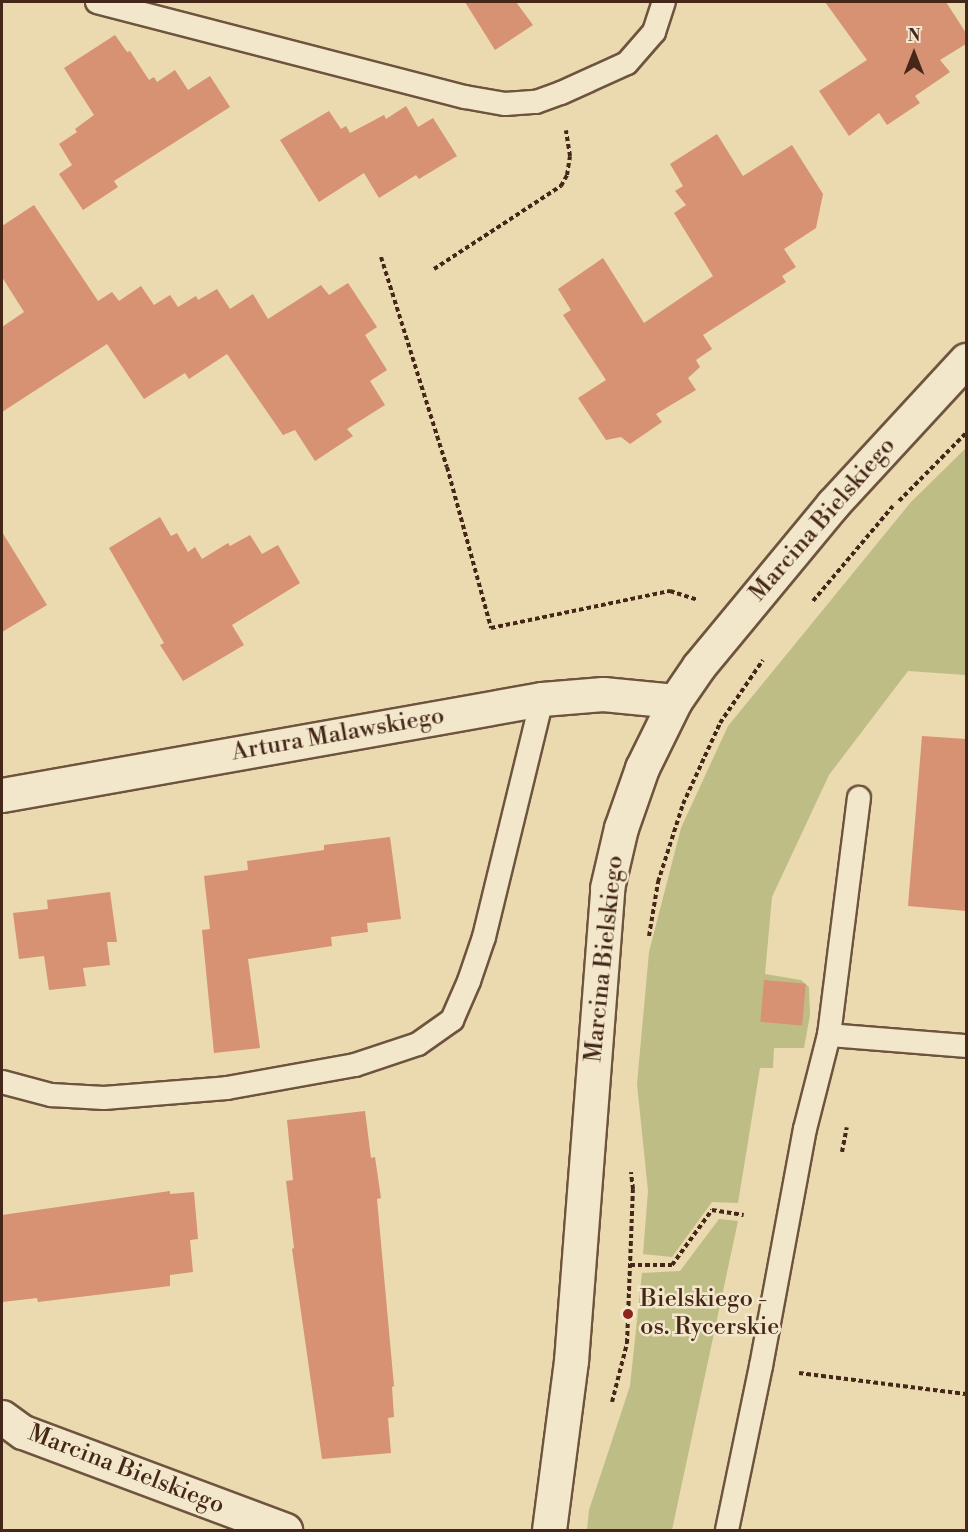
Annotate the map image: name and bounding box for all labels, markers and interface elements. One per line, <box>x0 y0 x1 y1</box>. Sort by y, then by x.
north arrow <box>884 24 944 84</box>
text: N <box>908 26 920 46</box>
street label: Marcina Bielskiego <box>744 432 902 608</box>
street label: Artura Malawskiego <box>229 702 447 768</box>
street label: Marcina Bielskiego <box>580 854 630 1064</box>
place label: Bielskiego - os. Rycerskie <box>640 1286 779 1342</box>
marker: Bielskiego - os. Rycerskie <box>621 1307 635 1321</box>
street label: Marcina Bielskiego <box>24 1419 228 1521</box>

